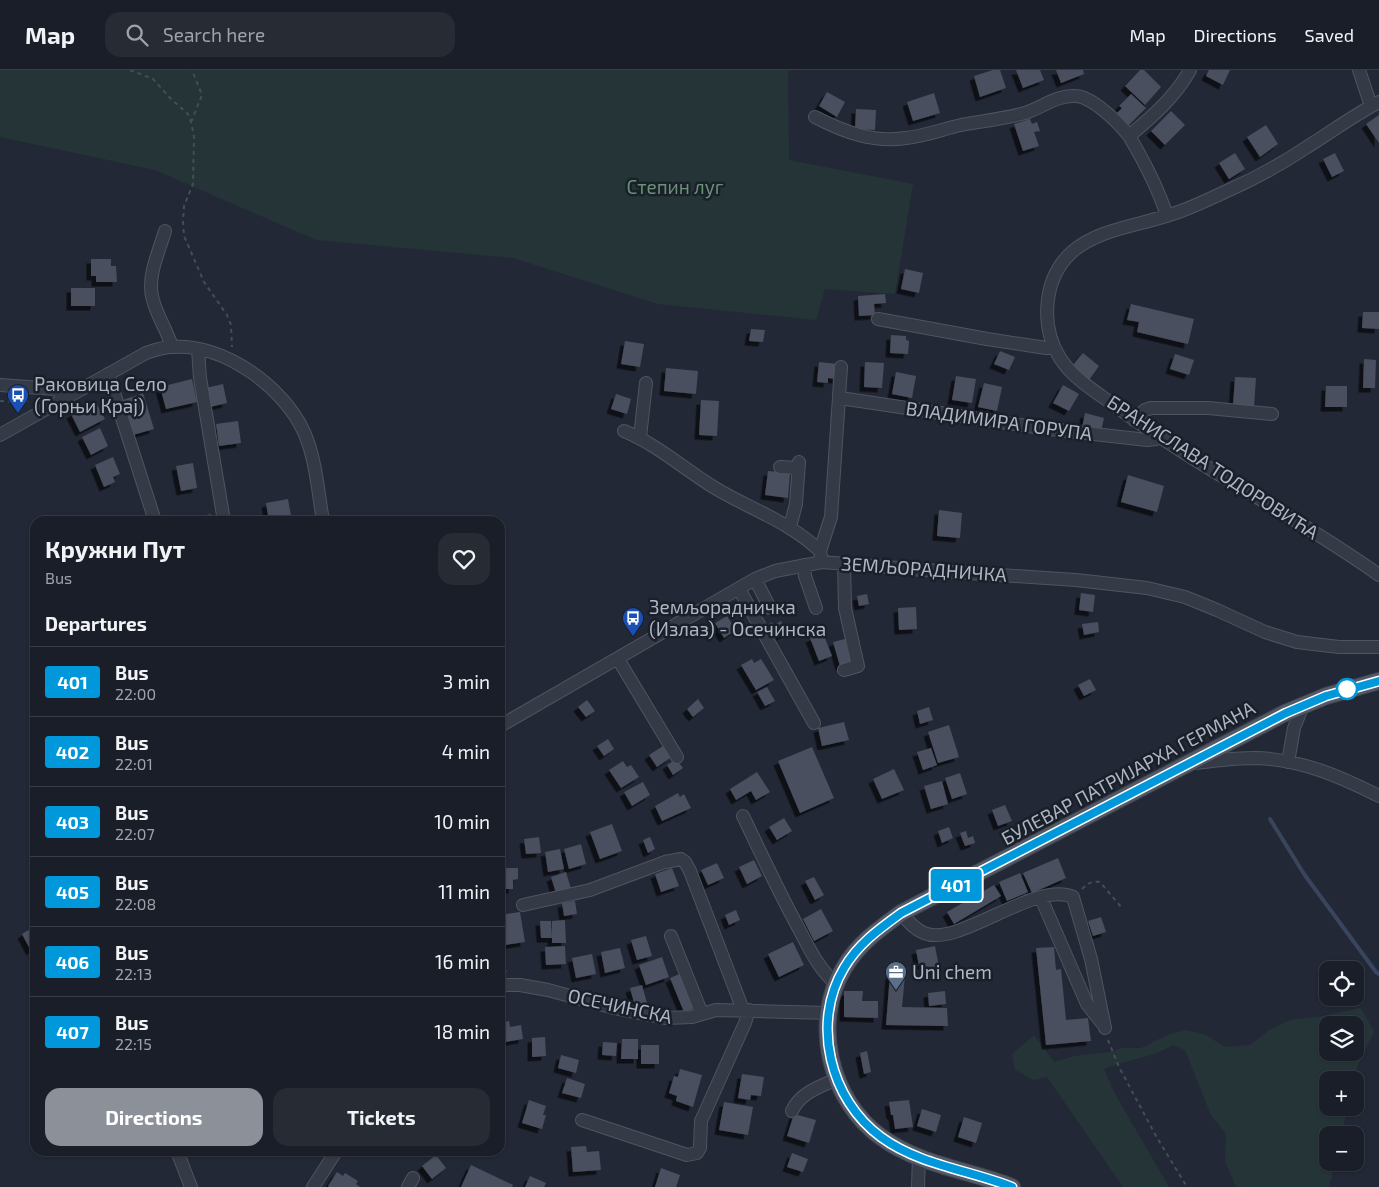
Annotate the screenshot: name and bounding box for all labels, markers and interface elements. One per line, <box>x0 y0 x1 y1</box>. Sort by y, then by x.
search box <box>105 12 455 57</box>
text: Map <box>25 20 75 49</box>
icon: search <box>123 21 151 49</box>
text: Search here <box>163 23 265 46</box>
text: Map <box>1129 24 1166 46</box>
text: Directions <box>1194 24 1277 46</box>
text: Saved <box>1305 24 1354 46</box>
park label: Степин луг <box>626 175 724 199</box>
place label: Раковица Село (Горњи Крај) <box>34 372 167 417</box>
bus stop icon: Раковица Село (Горњи Крај) <box>6 383 30 414</box>
street label: БРАНИСЛАВА ТОДОРОВИЋА <box>1103 390 1323 544</box>
street label: ВЛАДИМИРА ГОРУПА <box>904 396 1094 445</box>
button: heart <box>438 533 490 585</box>
text: Кружни Пут <box>45 534 185 563</box>
street label: ЗЕМЉОРАДНИЧКА <box>840 551 1008 586</box>
text: Bus <box>45 568 72 587</box>
place label: Земљорадничка (Излаз) - Осечинска <box>649 595 826 640</box>
bus stop icon: Земљорадничка (Излаз) - Осечинска <box>621 606 645 637</box>
text: Departures <box>45 612 147 635</box>
text: Bus <box>115 661 149 684</box>
text: 3 min <box>443 670 490 693</box>
text: 401 <box>57 671 88 693</box>
unlabelled marker <box>1336 678 1358 700</box>
text: 22:00 <box>115 684 156 703</box>
street label: БУЛЕВАР ПАТРИЈАРХА ГЕРМАНА <box>997 696 1259 849</box>
text: Bus <box>115 731 149 754</box>
text: 4 min <box>442 740 490 763</box>
text: 402 <box>56 741 89 763</box>
text: 22:01 <box>115 754 153 773</box>
text: Bus <box>115 801 149 824</box>
text: 10 min <box>434 810 490 833</box>
text: 403 <box>56 811 89 833</box>
text: 22:07 <box>115 824 155 843</box>
line badge: 401 <box>927 869 985 901</box>
text: Bus <box>115 871 149 894</box>
text: 401 <box>941 874 971 896</box>
text: 11 min <box>438 880 490 903</box>
text: 405 <box>56 881 89 903</box>
text: 22:08 <box>115 894 156 913</box>
text: Bus <box>115 941 149 964</box>
text: 16 min <box>435 950 490 973</box>
text: 406 <box>56 951 89 973</box>
office icon: Uni chem <box>884 960 908 991</box>
place label: Uni chem <box>912 960 992 983</box>
map controls <box>1319 961 1364 1171</box>
button: locate <box>1319 961 1364 1006</box>
text: 22:13 <box>115 964 152 983</box>
street label: ОСЕЧИНСКА <box>566 983 674 1028</box>
text: Bus <box>115 1011 149 1034</box>
button: layers <box>1319 1016 1364 1061</box>
text: 18 min <box>434 1020 490 1043</box>
text: 407 <box>56 1021 89 1043</box>
text: 22:15 <box>115 1034 152 1053</box>
button: + <box>1319 1071 1364 1116</box>
button: Directions <box>45 1088 263 1146</box>
button: Tickets <box>273 1088 490 1146</box>
button: − <box>1319 1126 1364 1171</box>

